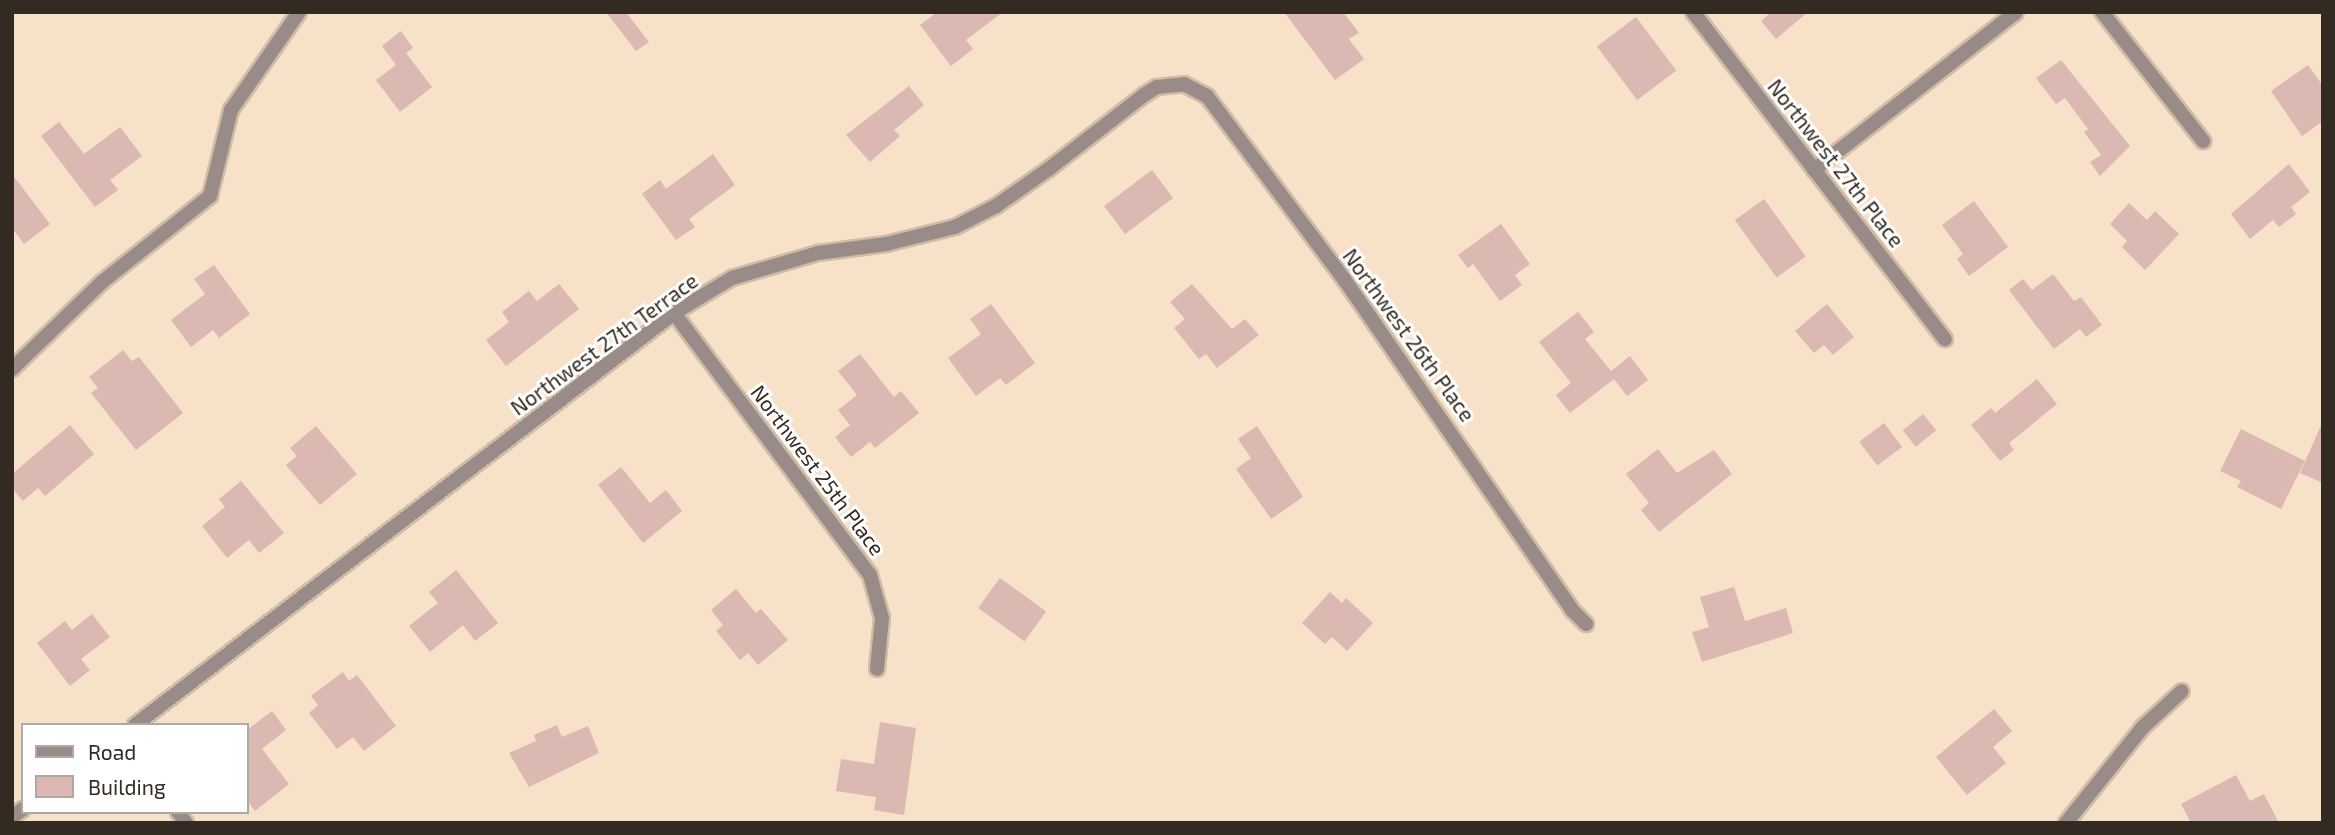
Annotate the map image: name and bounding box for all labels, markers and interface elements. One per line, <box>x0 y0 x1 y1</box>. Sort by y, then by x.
street label: Northwest 27th Place <box>1763 74 1909 252</box>
street label: Northwest 26th Place <box>1338 244 1480 426</box>
street label: Northwest 27th Terrace <box>505 268 703 420</box>
street label: Northwest 25th Place <box>746 380 890 560</box>
legend <box>21 723 248 814</box>
text: Road <box>88 739 136 764</box>
text: Building <box>88 774 166 799</box>

